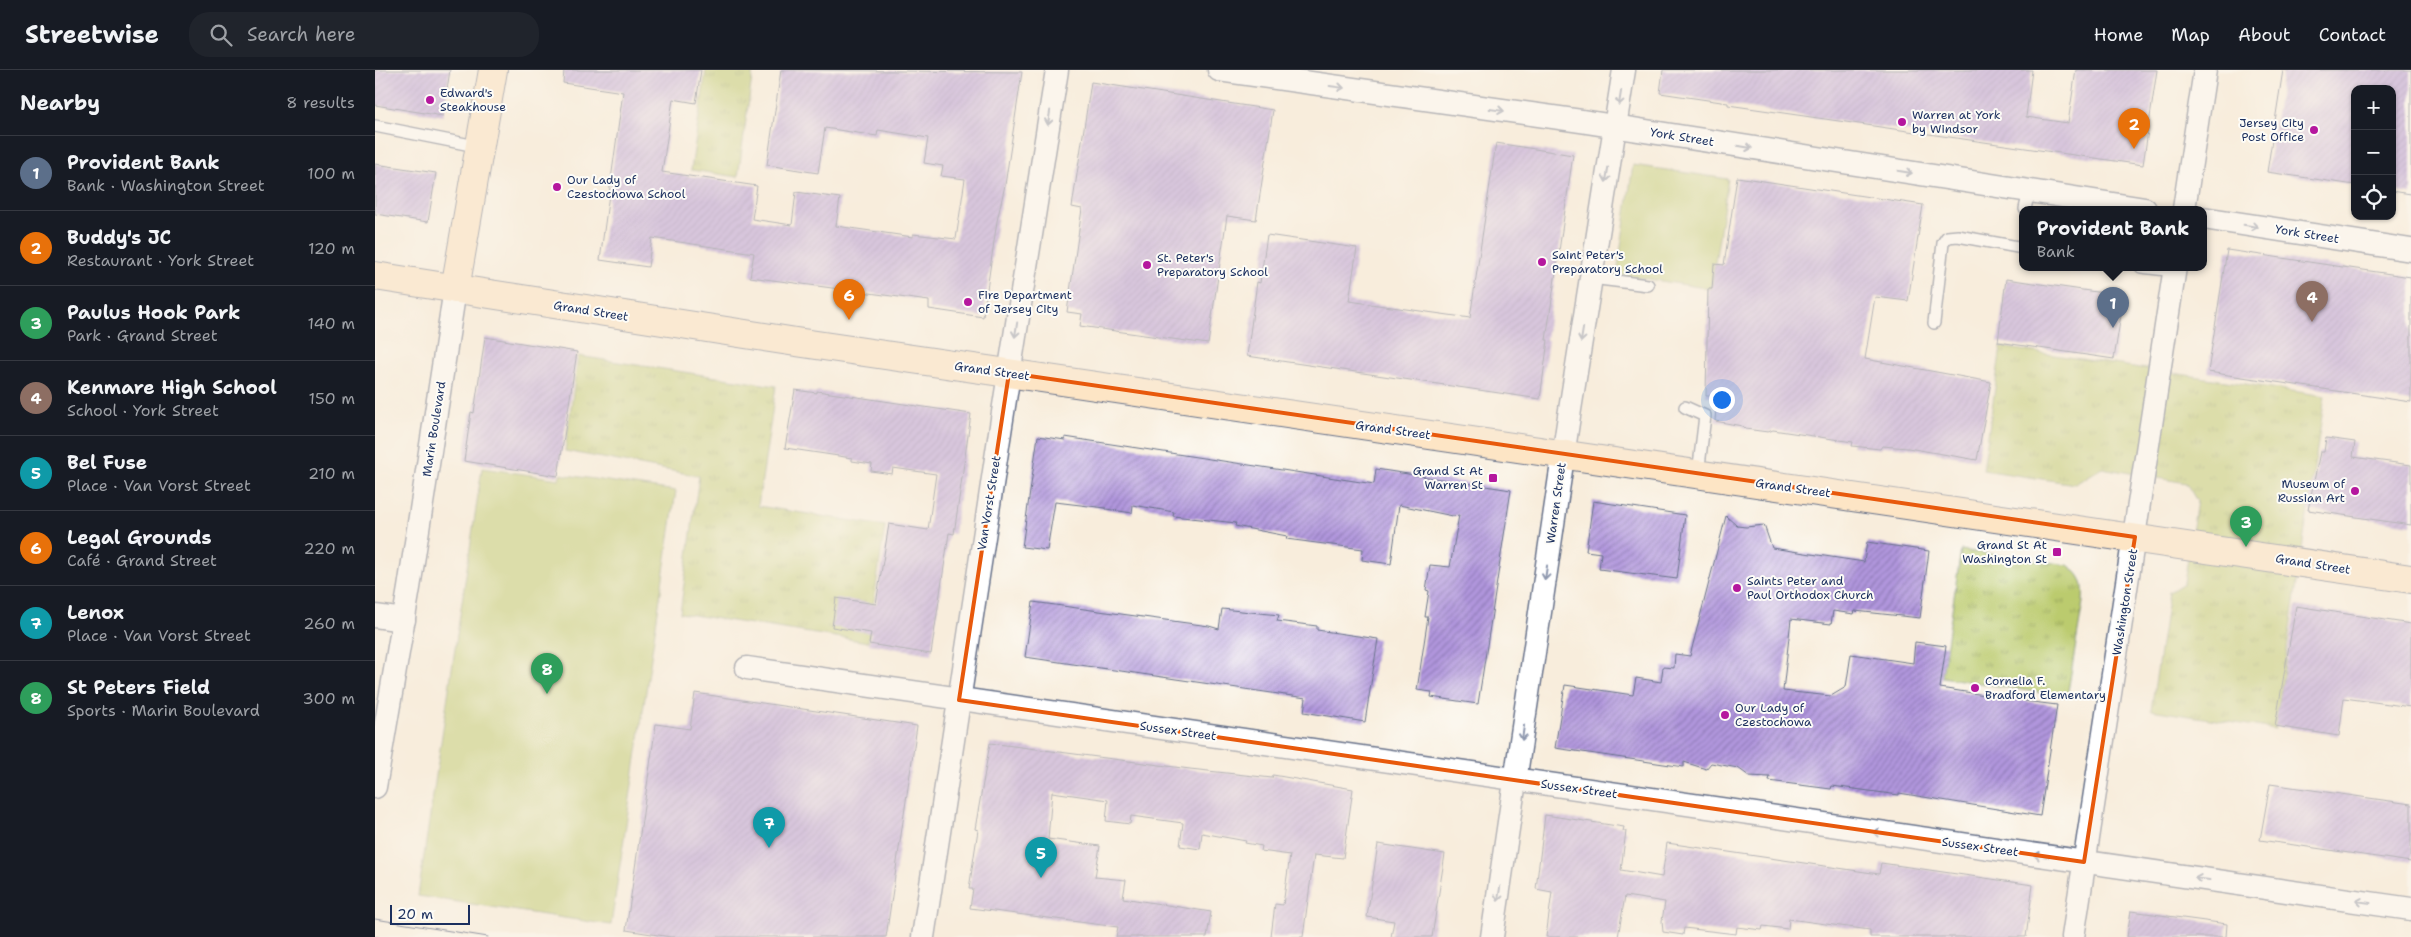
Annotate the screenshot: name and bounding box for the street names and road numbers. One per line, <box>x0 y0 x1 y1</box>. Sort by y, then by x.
street label: York Street <box>1649 124 1715 150</box>
street label: York Street <box>2274 221 2340 247</box>
street label: Grand Street <box>552 297 630 325</box>
street label: Grand Street <box>953 358 1031 384</box>
street label: Marin Boulevard <box>419 380 449 478</box>
street label: Grand Street <box>1354 417 1432 443</box>
street label: Van Vorst Street <box>974 454 1004 552</box>
street label: Warren Street <box>1542 461 1570 545</box>
street label: Grand Street <box>1754 475 1832 501</box>
street label: Washington Street <box>2109 547 2141 657</box>
street label: Grand Street <box>2274 550 2352 578</box>
street label: Sussex Street <box>1139 718 1217 744</box>
street label: Sussex Street <box>1540 776 1618 802</box>
street label: Sussex Street <box>1941 834 2019 860</box>

